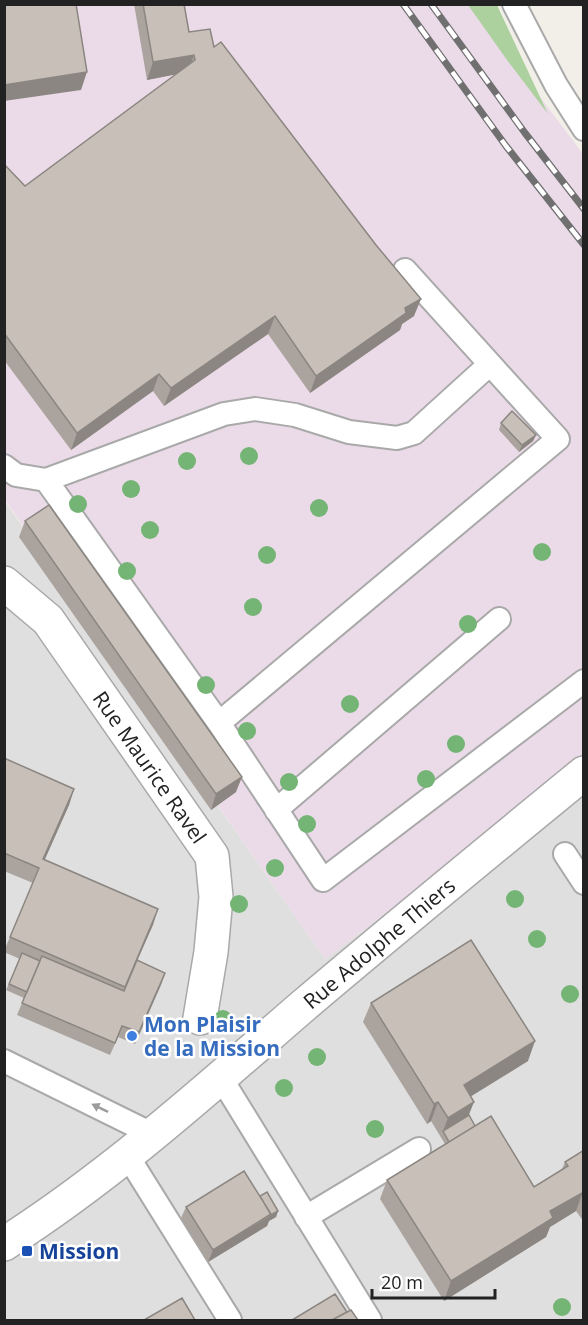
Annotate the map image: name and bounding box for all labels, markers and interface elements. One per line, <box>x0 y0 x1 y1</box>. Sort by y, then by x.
street label: Rue Maurice Ravel <box>87 685 213 849</box>
street label: Rue Adolphe Thiers <box>297 871 461 1015</box>
place label: Mon Plaisir de la Mission <box>144 1010 280 1062</box>
marker: Mon Plaisir de la Mission <box>125 1029 139 1043</box>
one-way arrow <box>91 1103 108 1113</box>
place label: Mission <box>39 1237 119 1265</box>
marker: Mission <box>20 1244 34 1258</box>
scale bar <box>372 1262 495 1300</box>
text: 20 m <box>381 1270 423 1294</box>

